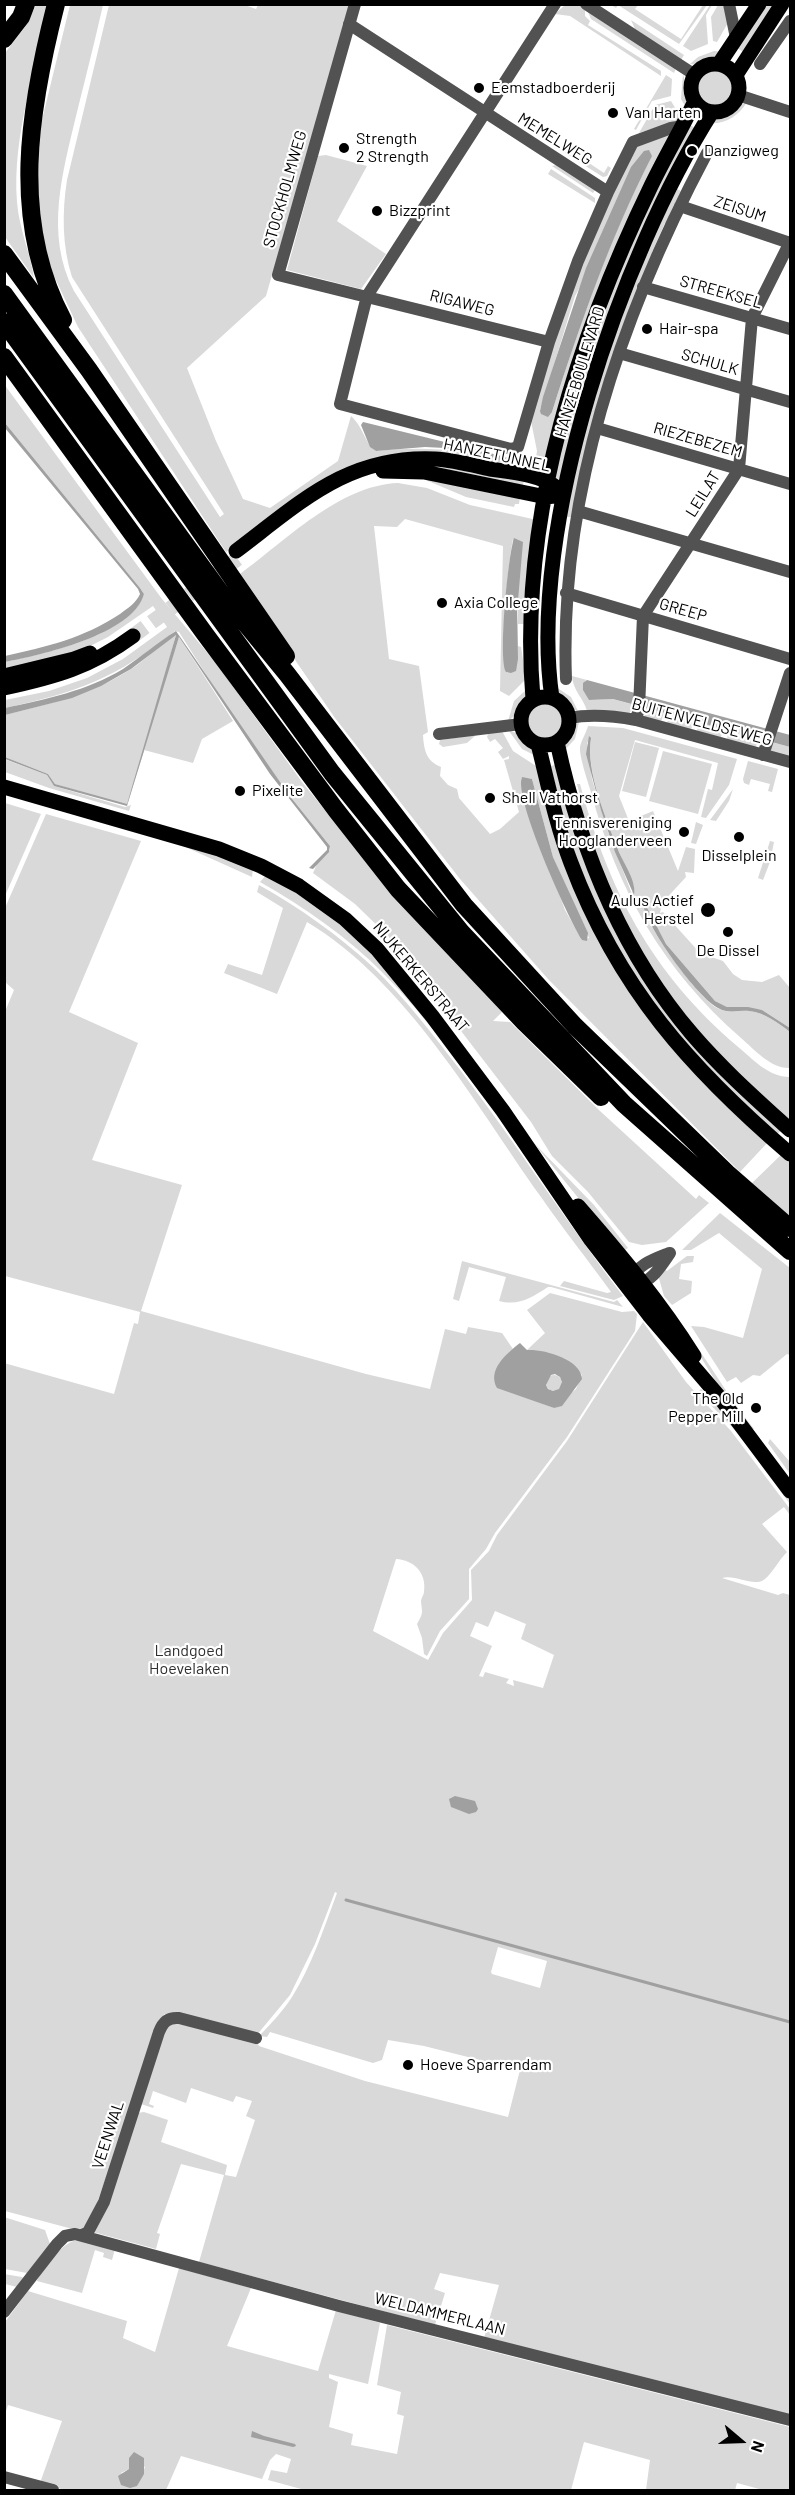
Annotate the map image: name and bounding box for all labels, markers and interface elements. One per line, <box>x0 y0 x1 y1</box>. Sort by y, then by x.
place label: Eemstadboerderij <box>491 78 616 98</box>
marker: Eemstadboerderij <box>472 81 486 95</box>
place label: Van Harten <box>625 103 701 123</box>
marker: Van Harten <box>606 106 620 120</box>
street label: MEMELWEG <box>514 109 596 169</box>
street label: STOCKHOLMWEG <box>259 128 311 250</box>
place label: Strength 2 Strength <box>356 129 429 167</box>
marker: Strength 2 Strength <box>337 141 351 155</box>
place label: Danzigweg <box>704 141 779 161</box>
marker: Danzigweg <box>685 144 699 158</box>
street label: ZEISUM <box>711 192 769 226</box>
place label: Bizzprint <box>389 201 451 221</box>
marker: Bizzprint <box>370 204 384 218</box>
street label: STREEKSEL <box>677 271 765 313</box>
street label: RIGAWEG <box>428 286 496 320</box>
street label: HANZEBOULEVARD <box>551 304 609 440</box>
place label: Hair-spa <box>659 319 718 339</box>
marker: Hair-spa <box>640 322 654 336</box>
street label: SCHULK <box>679 345 741 379</box>
street label: RIEZEBEZEM <box>651 418 745 462</box>
street label: HANZETUNNEL <box>442 434 552 476</box>
street label: LEILAT <box>681 468 725 520</box>
place label: Axia College <box>454 593 538 613</box>
street label: GREEP <box>657 594 709 626</box>
marker: Axia College <box>435 596 449 610</box>
street label: BUITENVELDSEWEG <box>630 694 774 750</box>
place label: Pixelite <box>252 781 303 801</box>
marker: Pixelite <box>233 784 247 798</box>
place label: Shell Vathorst <box>502 788 598 808</box>
marker: Shell Vathorst <box>483 791 497 805</box>
place label: Tennisvereniging Hooglanderveen <box>554 813 672 851</box>
marker: Tennisvereniging Hooglanderveen <box>677 825 691 839</box>
marker: Disselplein <box>732 830 746 844</box>
place label: Disselplein <box>701 846 777 866</box>
place label: Aulus Actief Herstel <box>611 891 694 929</box>
marker: Aulus Actief Herstel <box>699 901 717 919</box>
street label: NIJKERKERSTRAAT <box>369 918 473 1036</box>
marker: De Dissel <box>721 925 735 939</box>
place label: De Dissel <box>697 941 759 961</box>
place label: The Old Pepper Mill <box>668 1389 744 1427</box>
marker: The Old Pepper Mill <box>749 1401 763 1415</box>
park label: Landgoed Hoevelaken <box>149 1641 229 1679</box>
place label: Hoeve Sparrendam <box>420 2055 552 2075</box>
marker: Hoeve Sparrendam <box>401 2058 415 2072</box>
street label: VEENWAL <box>88 2098 128 2172</box>
street label: WELDAMMERLAAN <box>373 2288 507 2340</box>
north arrow <box>711 2411 771 2471</box>
text: N <box>748 2439 769 2455</box>

